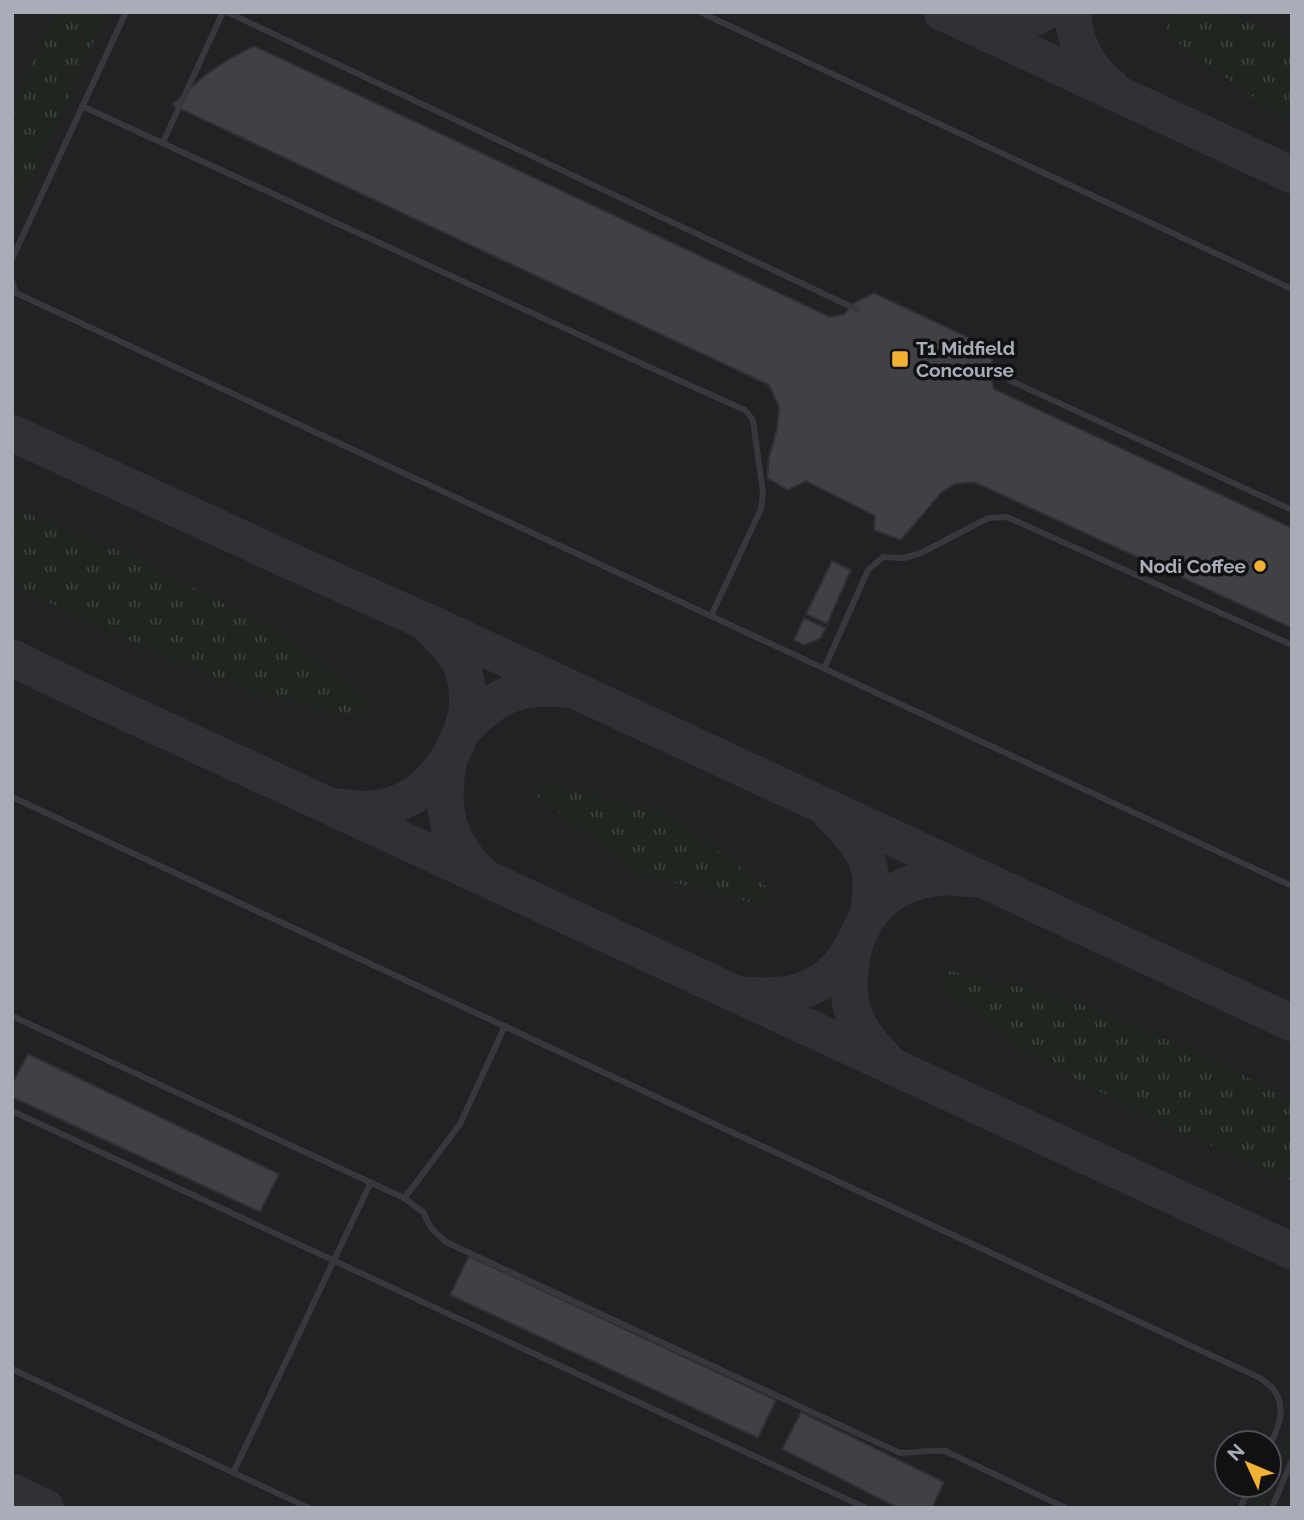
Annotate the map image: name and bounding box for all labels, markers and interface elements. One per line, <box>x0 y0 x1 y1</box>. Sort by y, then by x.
place label: T1 Midfield Concourse <box>916 337 1015 381</box>
marker: T1 Midfield Concourse <box>890 349 910 369</box>
place label: Nodi Coffee <box>1139 555 1246 577</box>
marker: Nodi Coffee <box>1252 558 1268 574</box>
north arrow <box>1213 1429 1283 1499</box>
text: N <box>1223 1439 1249 1465</box>

